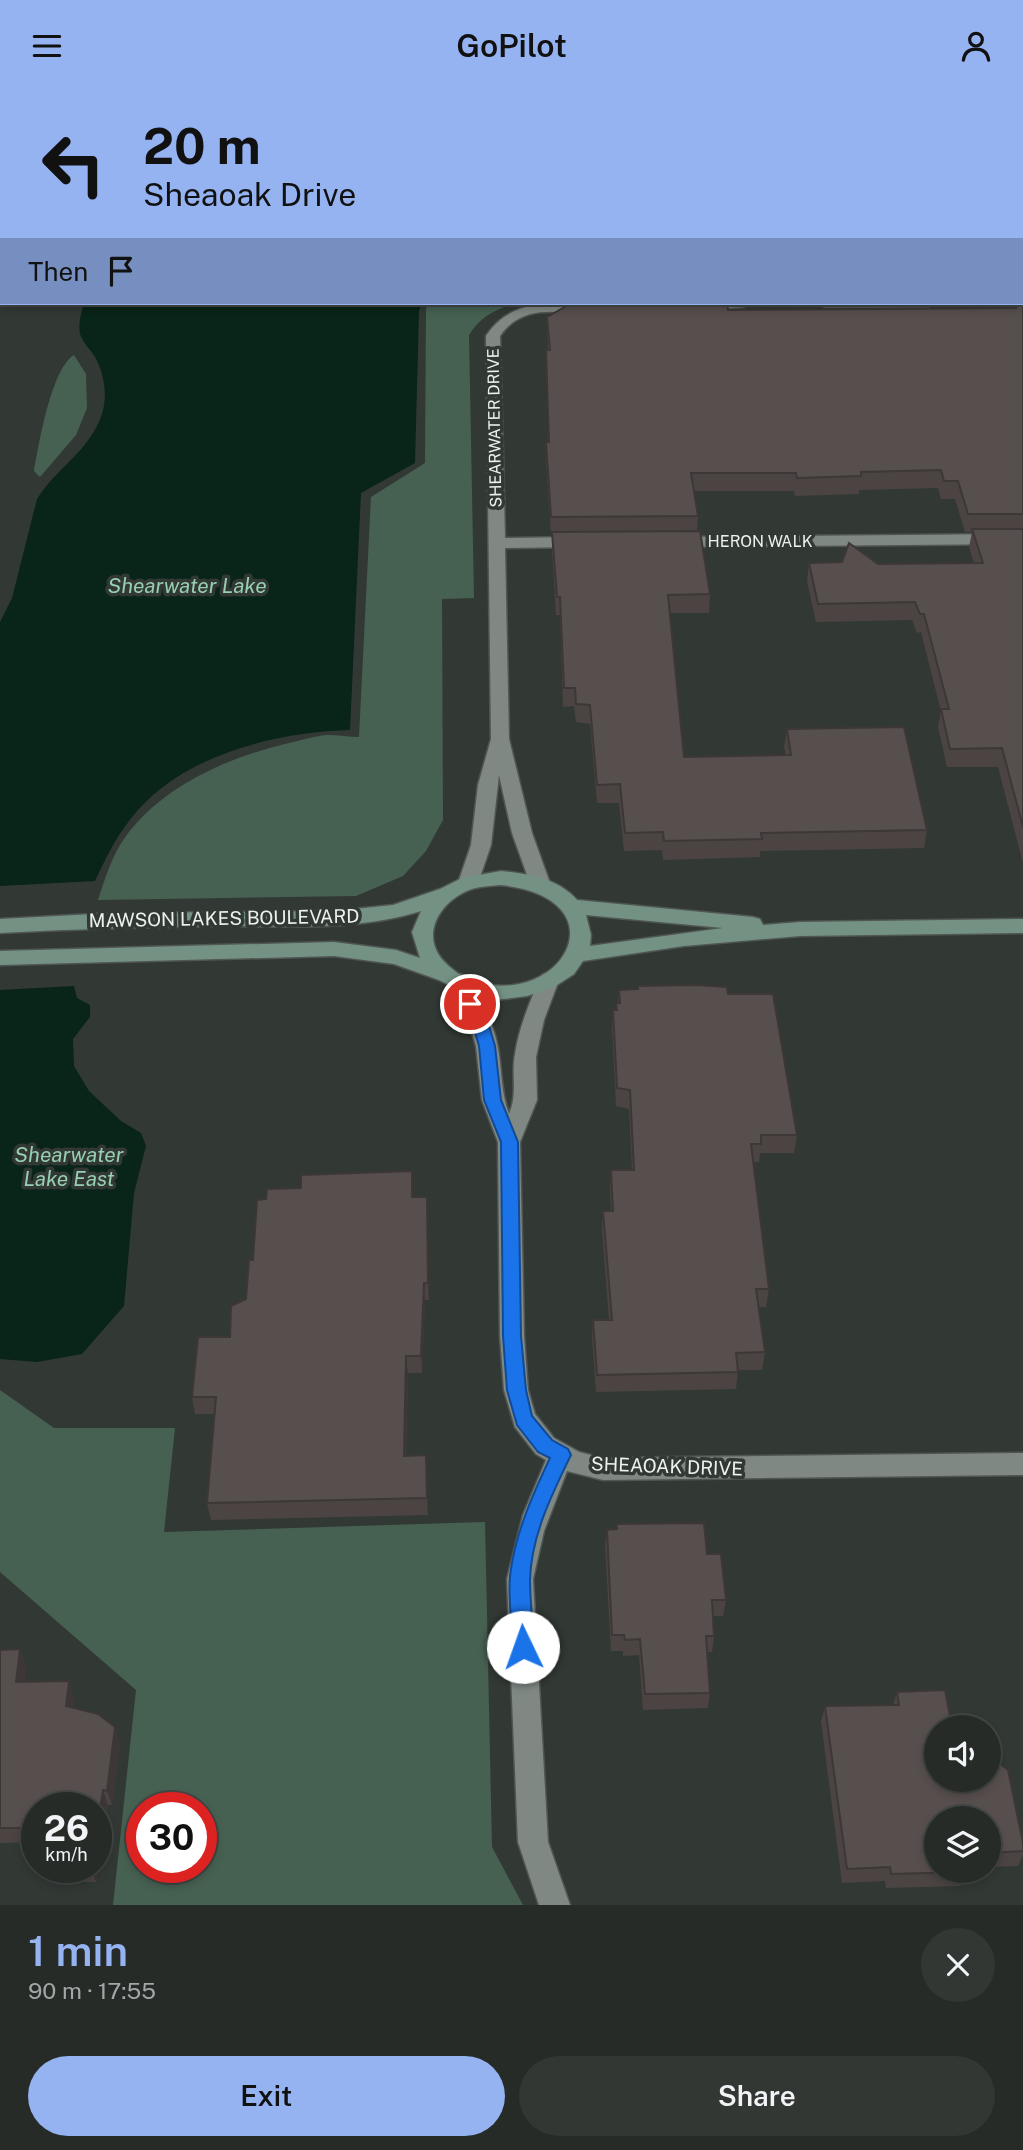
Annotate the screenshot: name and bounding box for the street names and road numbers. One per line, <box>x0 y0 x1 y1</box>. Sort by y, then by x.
street label: SHEARWATER DRIVE <box>484 348 505 508</box>
street label: HERON WALK <box>707 532 813 551</box>
street label: MAWSON LAKES BOULEVARD <box>88 905 360 931</box>
street label: SHEAOAK DRIVE <box>591 1452 743 1480</box>

